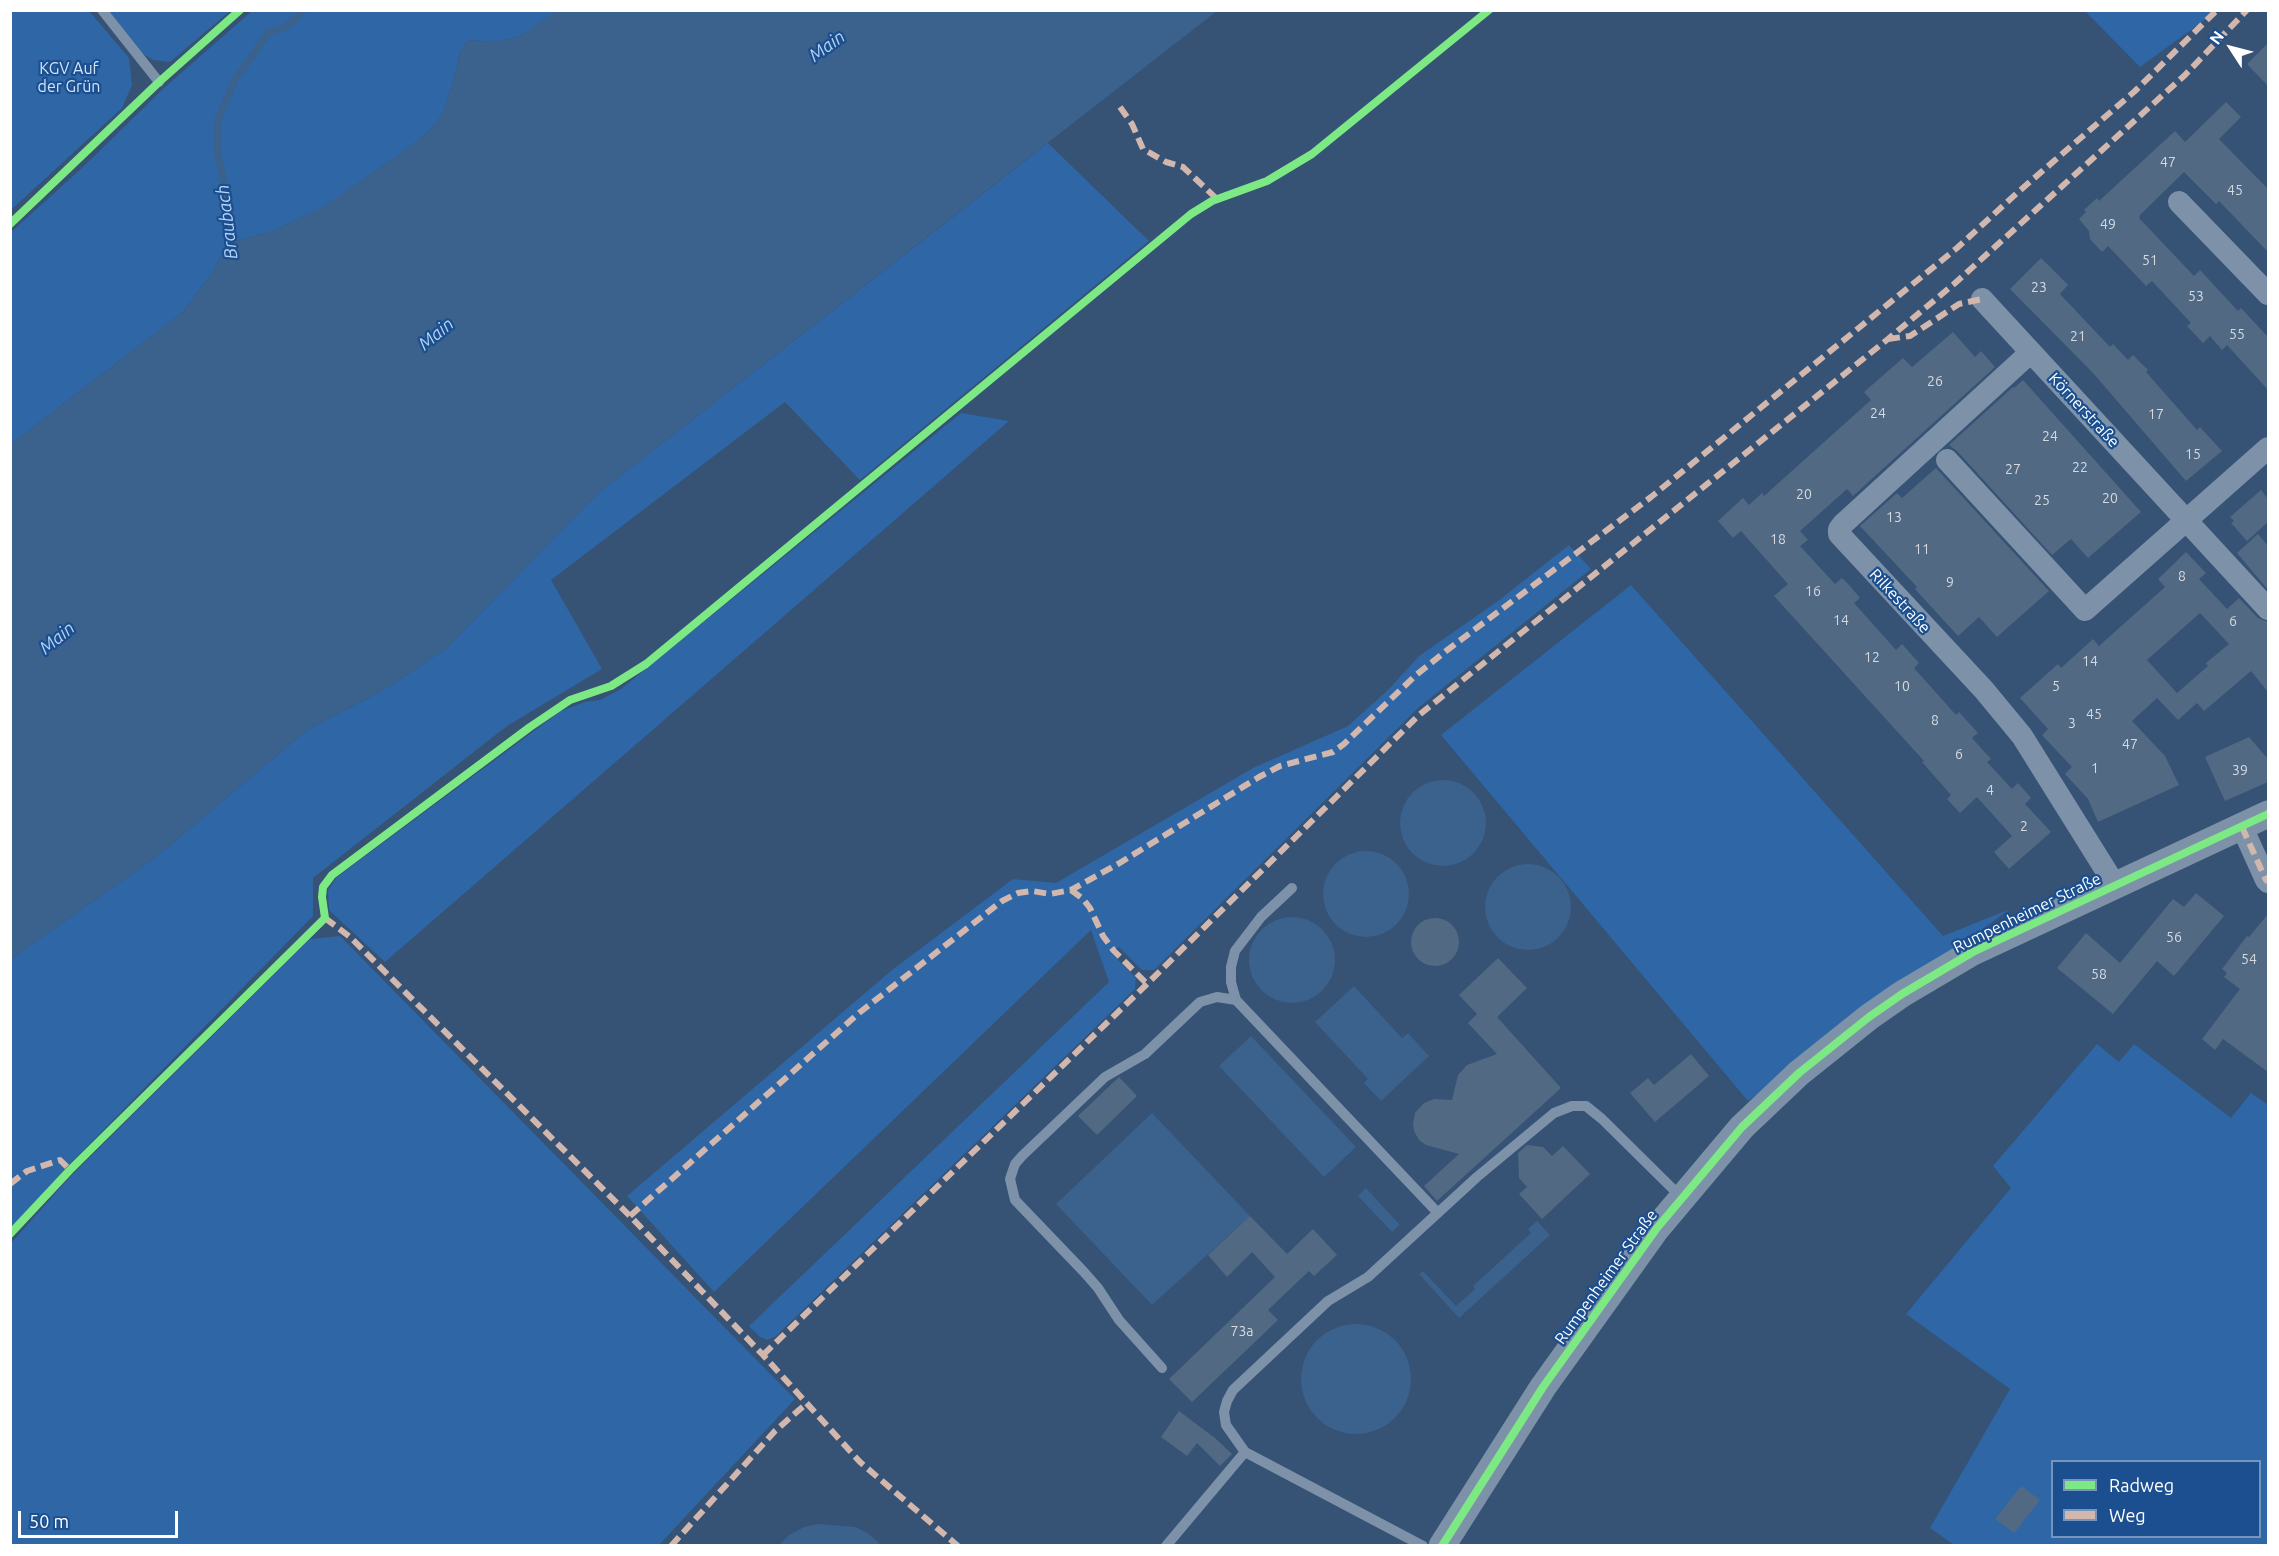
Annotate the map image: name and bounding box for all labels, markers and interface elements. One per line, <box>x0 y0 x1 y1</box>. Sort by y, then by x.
north arrow <box>2201 18 2261 78</box>
water label: Main <box>805 26 849 66</box>
text: N <box>2206 27 2227 48</box>
park label: KGV Auf der Grün <box>38 59 100 97</box>
house number: 47 <box>2160 154 2176 170</box>
house number: 45 <box>2227 182 2243 198</box>
water label: Braubach <box>212 183 242 261</box>
house number: 49 <box>2100 216 2116 232</box>
house number: 51 <box>2142 252 2158 268</box>
house number: 23 <box>2031 279 2047 295</box>
house number: 53 <box>2188 288 2204 304</box>
water label: Main <box>414 313 458 355</box>
house number: 55 <box>2229 326 2245 342</box>
house number: 21 <box>2070 328 2086 344</box>
street label: Körnerstraße <box>2045 369 2123 451</box>
house number: 26 <box>1927 373 1943 389</box>
house number: 24 <box>1870 405 1886 421</box>
house number: 17 <box>2148 406 2164 422</box>
house number: 24 <box>2042 428 2058 444</box>
house number: 15 <box>2185 446 2201 462</box>
house number: 22 <box>2072 459 2088 475</box>
house number: 27 <box>2005 461 2021 477</box>
house number: 20 <box>1796 486 1812 502</box>
house number: 20 <box>2102 490 2118 506</box>
house number: 25 <box>2034 492 2050 508</box>
house number: 13 <box>1886 509 1902 525</box>
house number: 18 <box>1770 531 1786 547</box>
house number: 11 <box>1914 541 1930 557</box>
street label: Rilkestraße <box>1865 565 1935 637</box>
house number: 8 <box>2178 568 2186 584</box>
house number: 9 <box>1946 574 1954 590</box>
house number: 16 <box>1805 583 1821 599</box>
house number: 14 <box>1833 612 1849 628</box>
house number: 6 <box>2229 613 2237 629</box>
water label: Main <box>35 617 79 659</box>
house number: 12 <box>1864 649 1880 665</box>
house number: 14 <box>2082 653 2098 669</box>
house number: 10 <box>1894 678 1910 694</box>
house number: 5 <box>2052 678 2060 694</box>
house number: 45 <box>2086 706 2102 722</box>
house number: 8 <box>1931 712 1939 728</box>
house number: 3 <box>2068 715 2076 731</box>
house number: 47 <box>2122 736 2138 752</box>
house number: 6 <box>1955 746 1963 762</box>
house number: 1 <box>2091 760 2099 776</box>
house number: 39 <box>2232 762 2248 778</box>
house number: 4 <box>1986 782 1994 798</box>
house number: 2 <box>2020 818 2028 834</box>
street label: Rumpenheimer Straße <box>1950 869 2104 957</box>
house number: 56 <box>2166 929 2182 945</box>
house number: 54 <box>2241 951 2257 967</box>
house number: 58 <box>2091 966 2107 982</box>
street label: Rumpenheimer Straße <box>1551 1206 1661 1348</box>
house number: 73a <box>1231 1323 1253 1339</box>
legend <box>2051 1460 2261 1538</box>
text: Radweg <box>2109 1475 2174 1495</box>
scale bar <box>21 1499 182 1537</box>
text: Weg <box>2109 1505 2146 1525</box>
text: 50 m <box>29 1511 69 1531</box>

